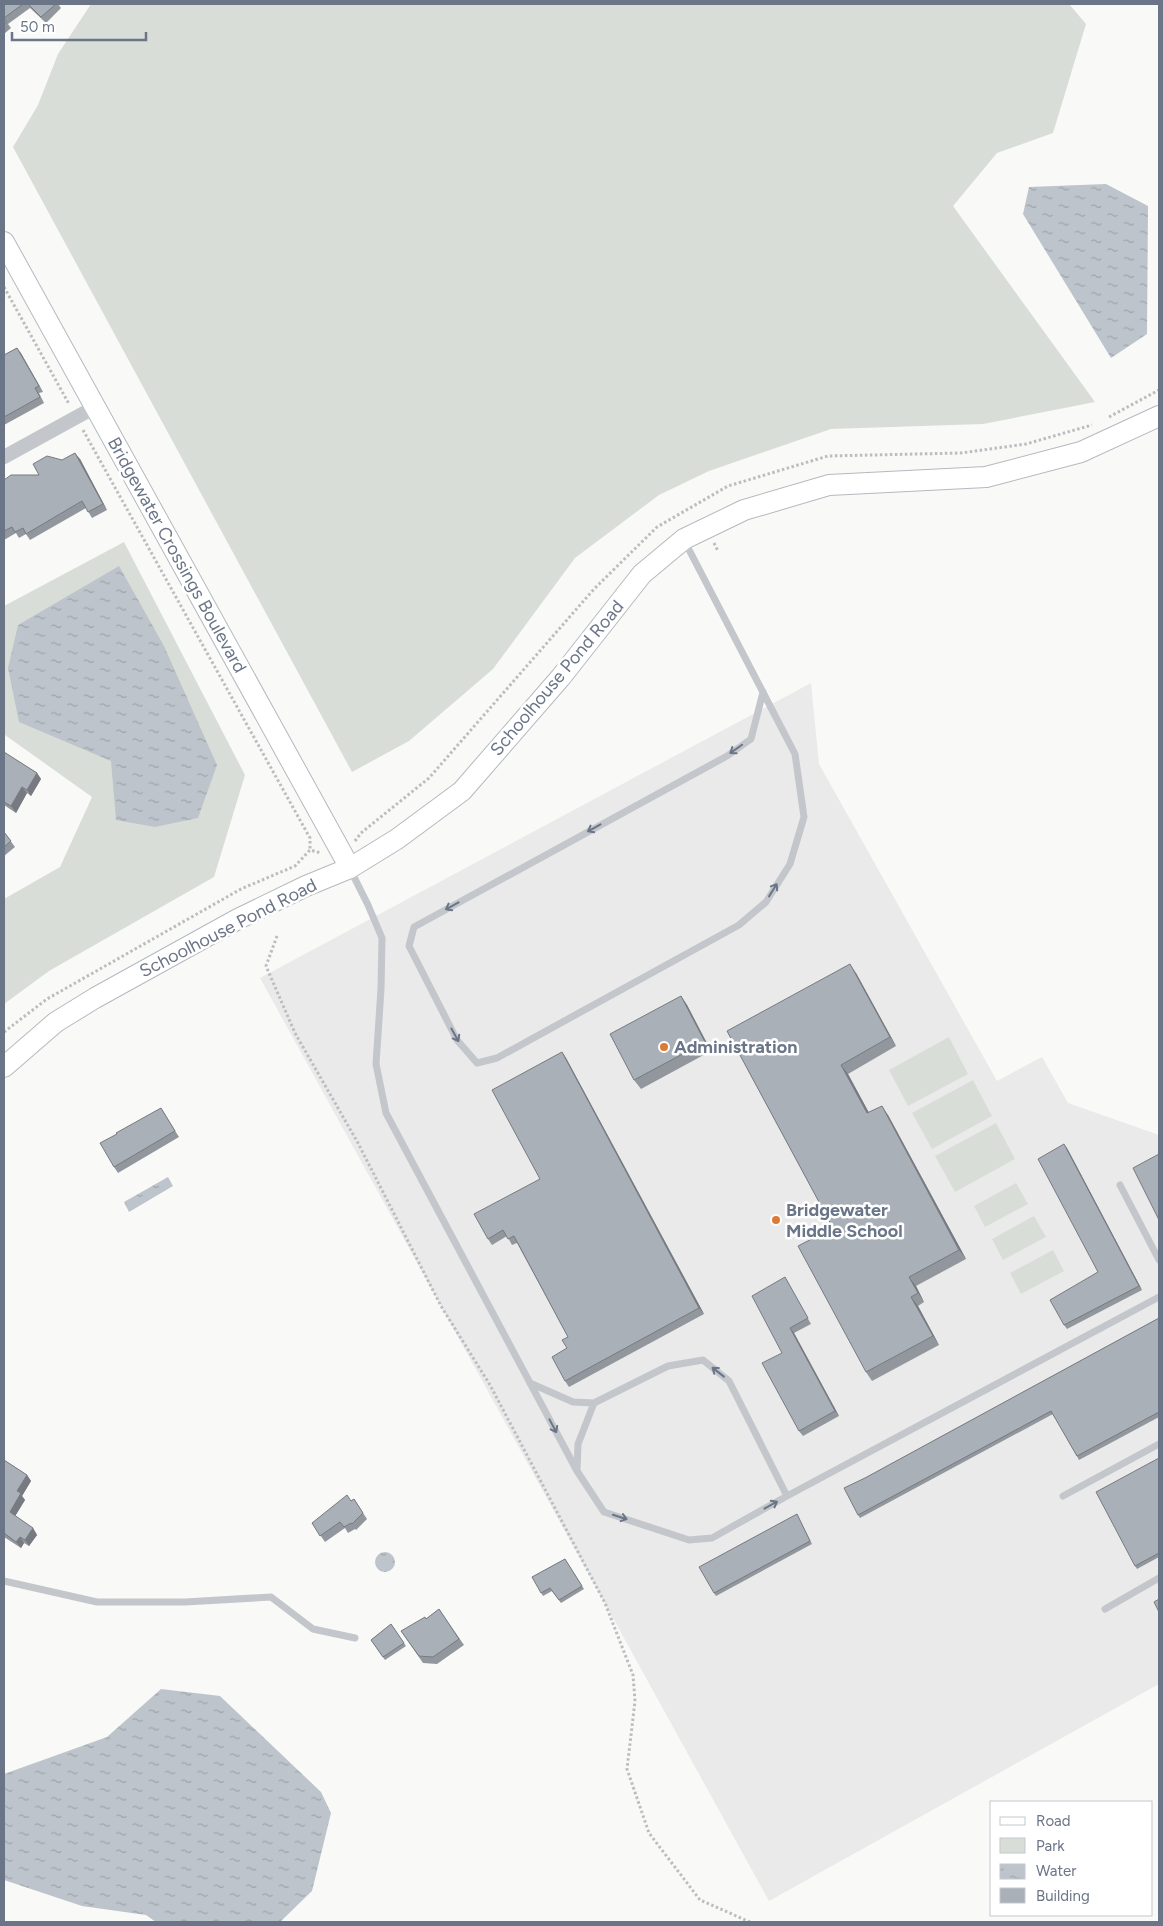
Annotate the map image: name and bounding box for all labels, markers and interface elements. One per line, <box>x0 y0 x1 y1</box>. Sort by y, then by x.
scale bar <box>12 10 146 42</box>
text: 50 m <box>20 18 55 36</box>
street label: Bridgewater Crossings Boulevard <box>103 433 251 677</box>
street label: Schoolhouse Pond Road <box>486 596 628 760</box>
one-way arrow <box>729 744 743 754</box>
one-way arrow <box>588 824 602 834</box>
street label: Schoolhouse Pond Road <box>136 874 320 982</box>
one-way arrow <box>769 884 779 898</box>
one-way arrow <box>445 902 459 912</box>
one-way arrow <box>450 1027 460 1042</box>
place label: Administration <box>674 1036 797 1058</box>
marker: Administration <box>658 1041 670 1053</box>
place label: Bridgewater Middle School <box>786 1199 903 1242</box>
marker: Bridgewater Middle School <box>770 1214 782 1226</box>
one-way arrow <box>711 1367 725 1377</box>
one-way arrow <box>548 1418 558 1433</box>
one-way arrow <box>763 1500 778 1509</box>
one-way arrow <box>612 1513 628 1523</box>
legend <box>990 1801 1153 1916</box>
text: Road <box>1036 1812 1071 1830</box>
text: Park <box>1036 1837 1065 1855</box>
text: Water <box>1036 1862 1076 1880</box>
text: Building <box>1036 1887 1090 1905</box>

